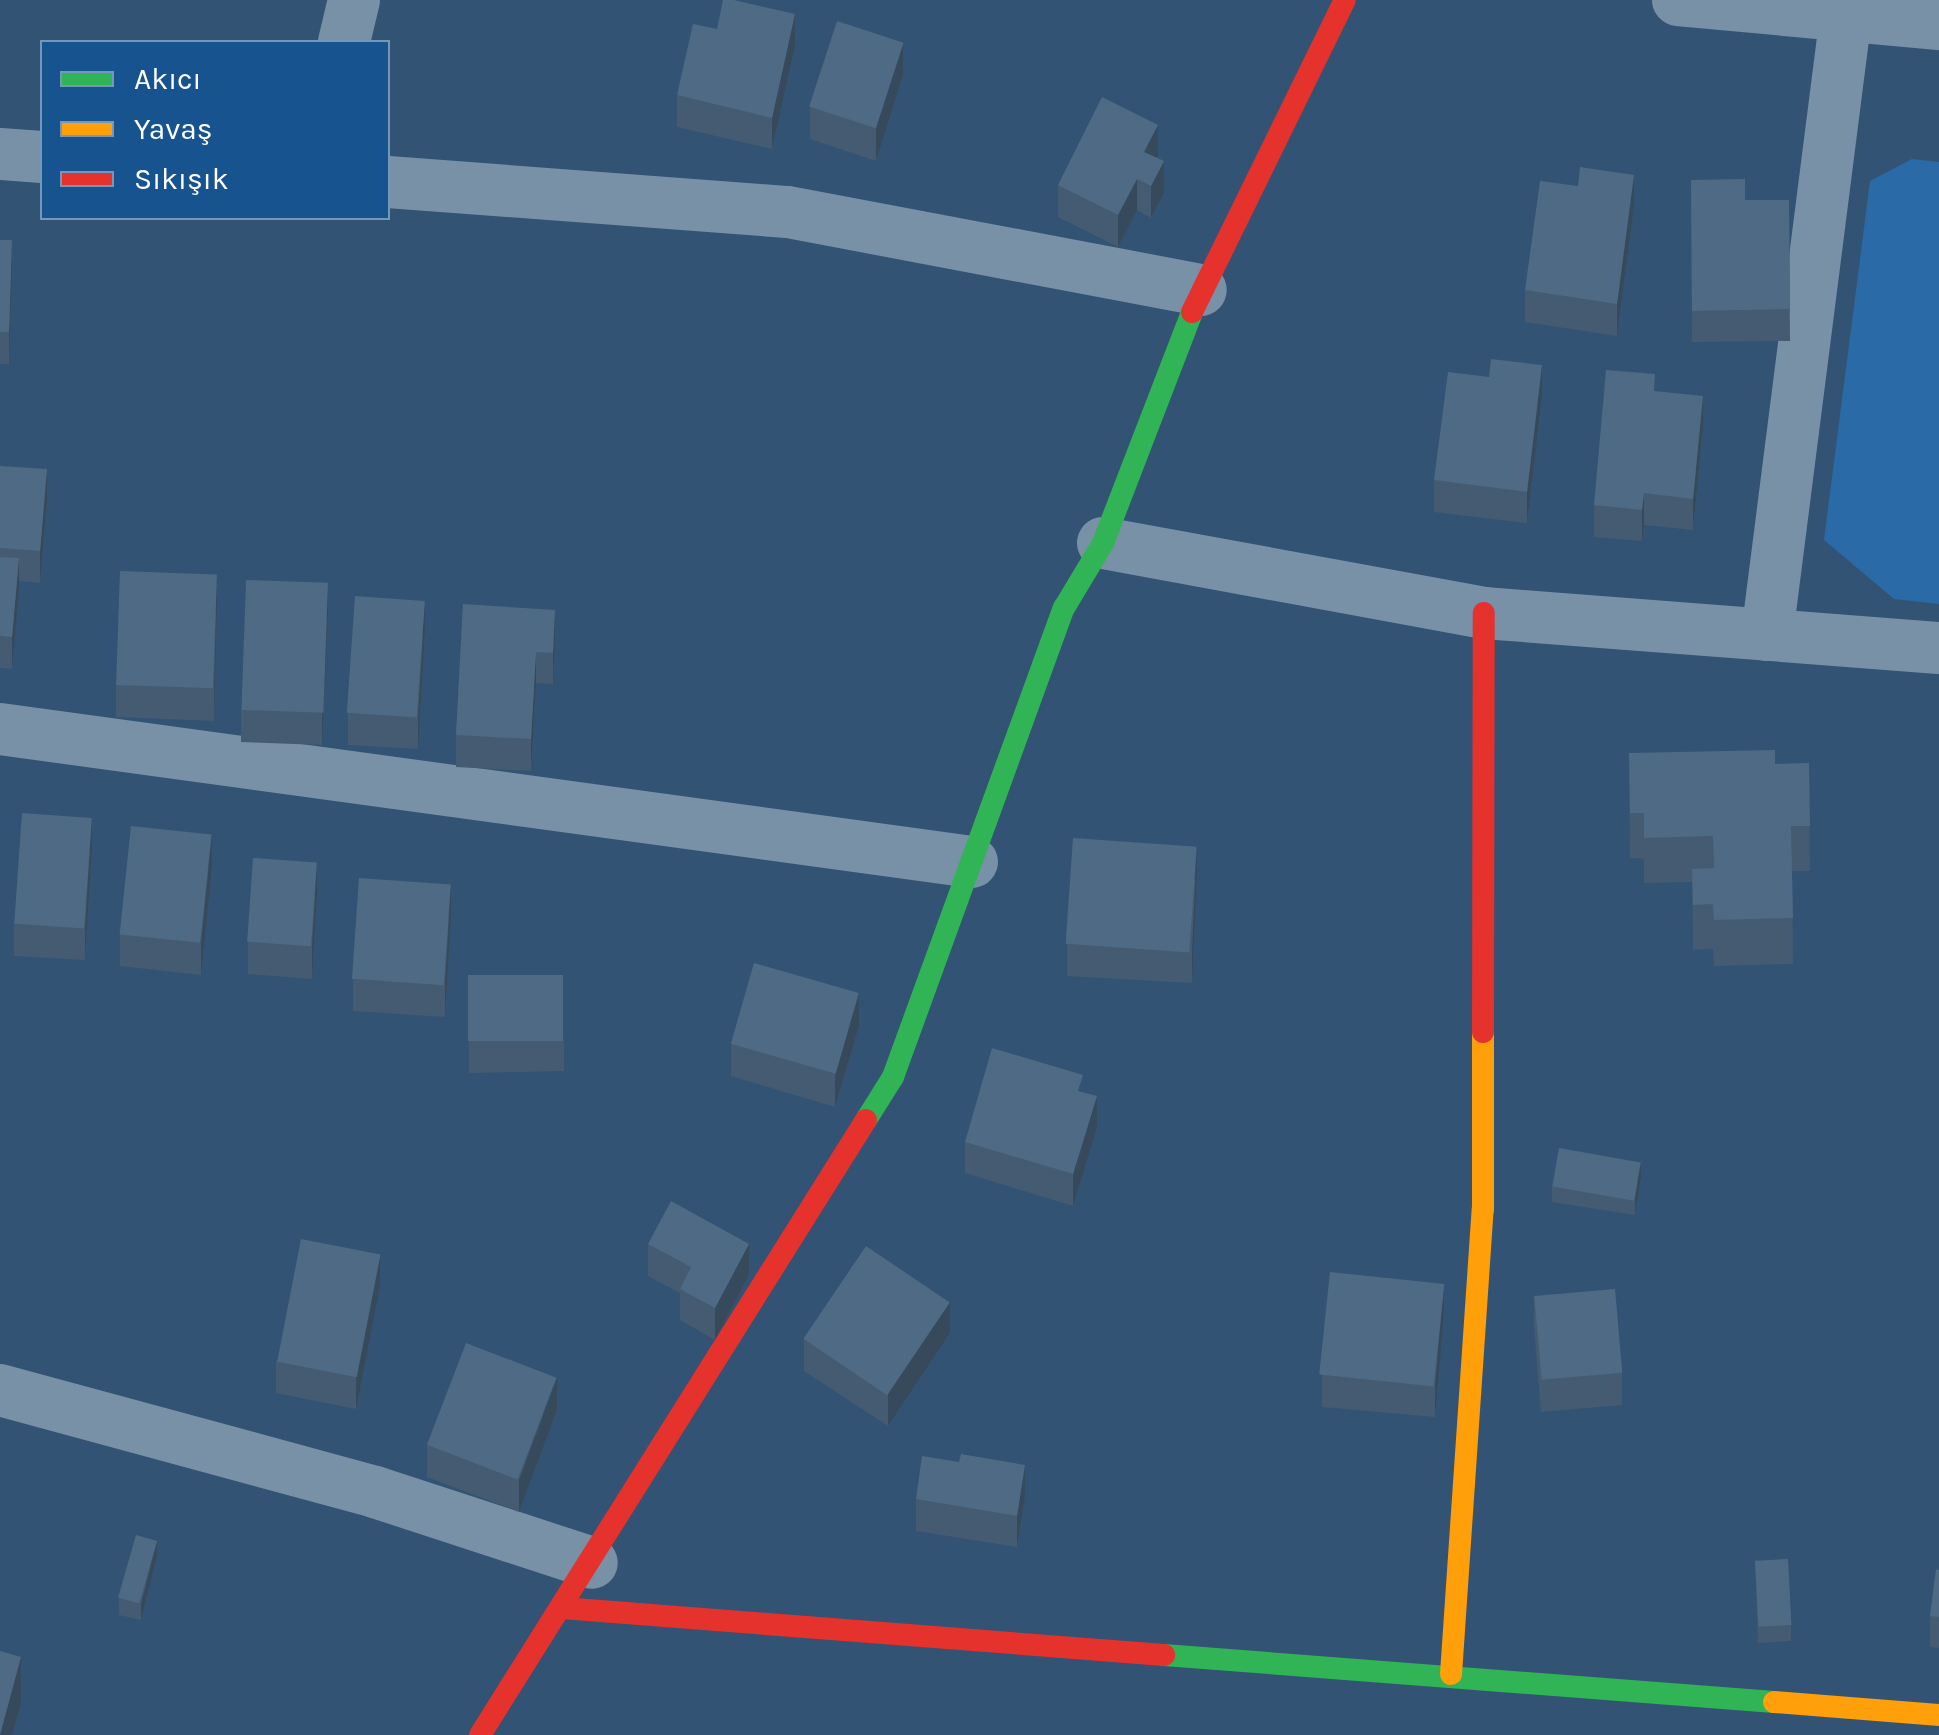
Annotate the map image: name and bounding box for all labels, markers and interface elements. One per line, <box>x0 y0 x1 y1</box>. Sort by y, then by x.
legend <box>40 40 390 220</box>
text: Akıcı <box>134 61 202 97</box>
text: Yavaş <box>134 111 213 147</box>
text: Sıkışık <box>134 161 229 197</box>

